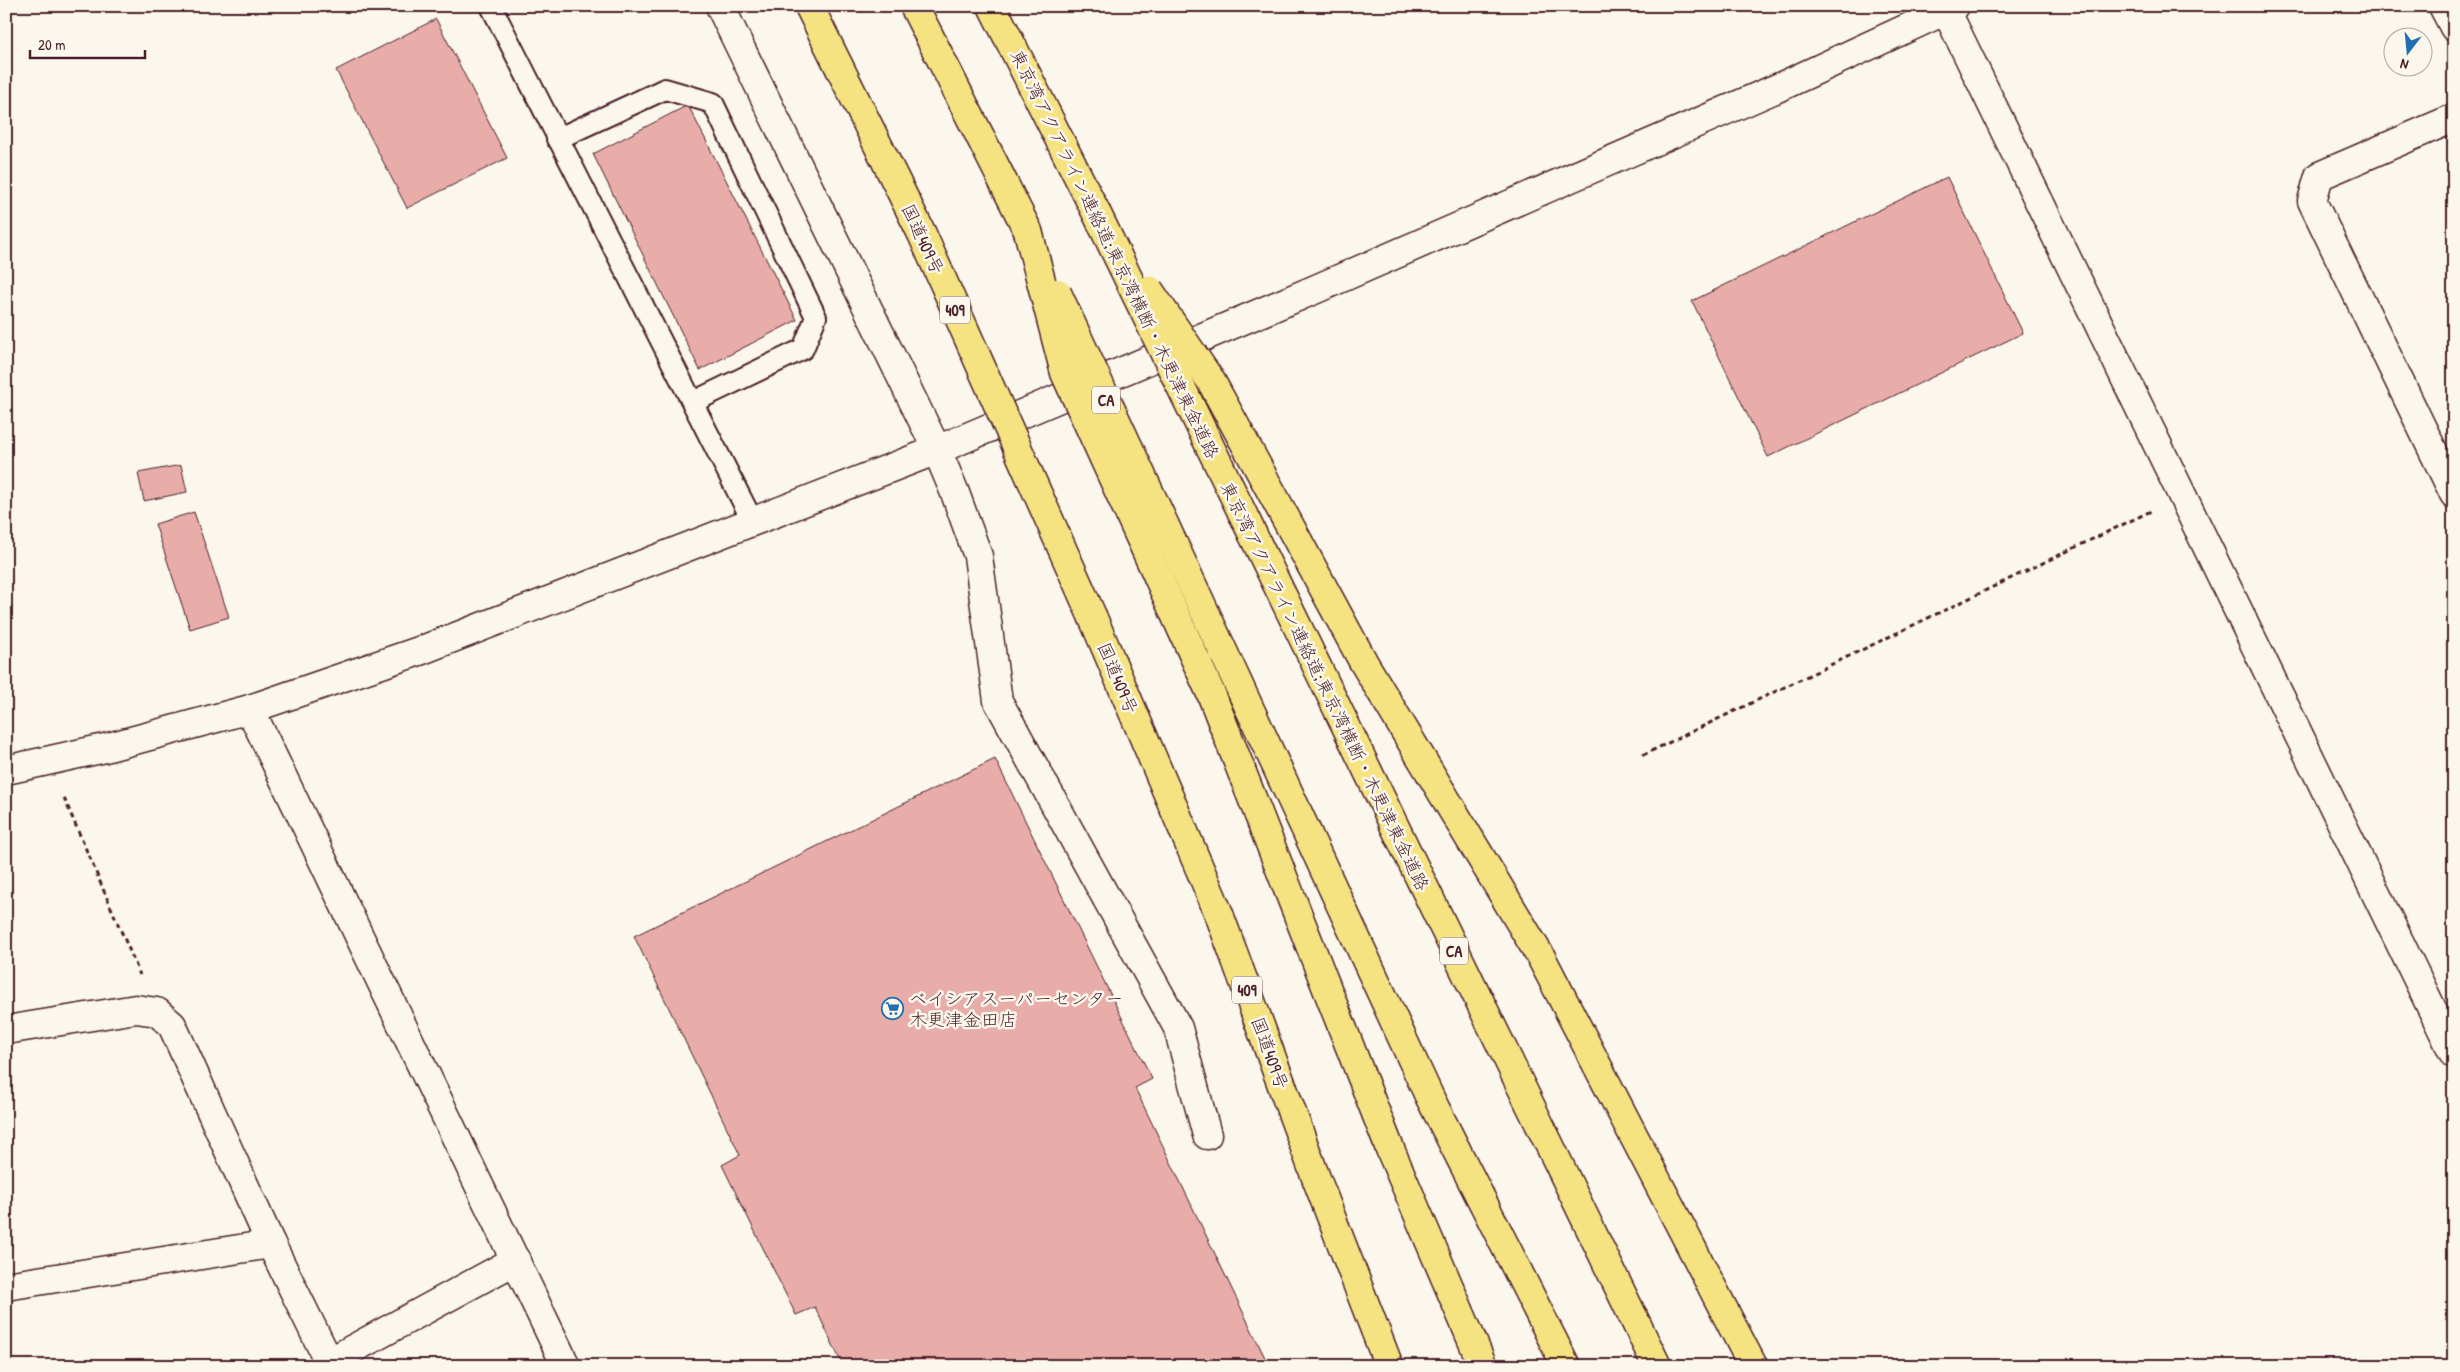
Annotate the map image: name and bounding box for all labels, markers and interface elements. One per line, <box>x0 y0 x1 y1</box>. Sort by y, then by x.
scale bar <box>30 28 145 60</box>
north arrow <box>2382 28 2432 78</box>
text: 20 m <box>38 34 65 55</box>
street label: 東京湾アクアライン連絡道;東京湾横断・木更津東金道路 <box>1005 45 1225 463</box>
text: N <box>2398 55 2410 75</box>
street label: 国道409号 <box>896 200 950 278</box>
road number: 409 <box>940 296 970 324</box>
road number: CA <box>1092 386 1120 414</box>
street label: 東京湾アクアライン連絡道;東京湾横断・木更津東金道路 <box>1215 477 1435 895</box>
street label: 国道409号 <box>1092 638 1144 718</box>
road number: CA <box>1440 938 1468 964</box>
road number: 409 <box>1232 976 1262 1004</box>
place label: ベイシアスーパーセンター 木更津金田店 <box>909 986 1123 1032</box>
supermarket icon: ベイシアスーパーセンター 木更津金田店 <box>881 996 905 1020</box>
street label: 国道409号 <box>1245 1013 1295 1093</box>

